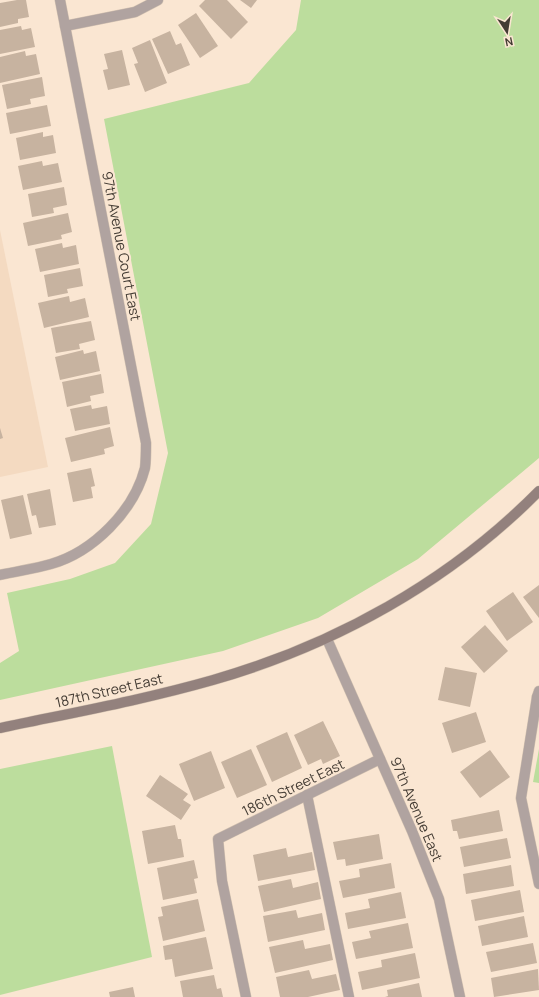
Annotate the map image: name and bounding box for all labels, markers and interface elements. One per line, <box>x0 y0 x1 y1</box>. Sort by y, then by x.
north arrow <box>487 12 527 52</box>
text: N <box>504 34 515 50</box>
street label: 97th Avenue Court East <box>98 170 146 323</box>
street label: 187th Street East <box>53 668 165 712</box>
street label: 186th Street East <box>239 754 348 820</box>
street label: 97th Avenue East <box>386 754 448 864</box>

